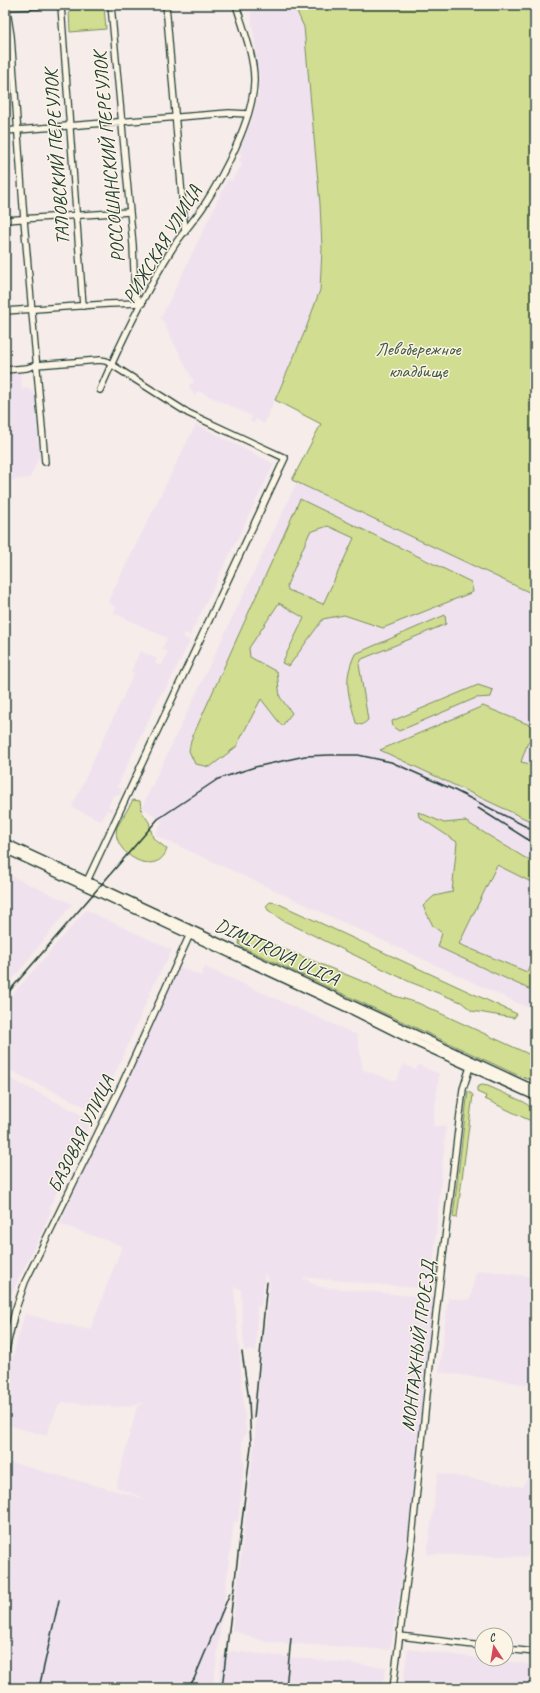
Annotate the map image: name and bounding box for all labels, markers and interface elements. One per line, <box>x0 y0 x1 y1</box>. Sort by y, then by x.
street label: РОССОШАНСКИЙ ПЕРЕУЛОК <box>88 47 130 263</box>
street label: ТАЛОВСКИЙ ПЕРЕУЛОК <box>39 65 75 245</box>
street label: РИЖСКАЯ УЛИЦА <box>117 180 207 307</box>
park label: Левобережное кладбище <box>375 337 462 383</box>
street label: DIMITROVA ULICA <box>211 913 344 992</box>
street label: БАЗОВАЯ УЛИЦА <box>42 1070 120 1196</box>
street label: МОНТАЖНЫЙ ПРОЕЗД <box>396 1257 441 1433</box>
north arrow <box>474 1627 514 1667</box>
text: С <box>488 1629 498 1645</box>

